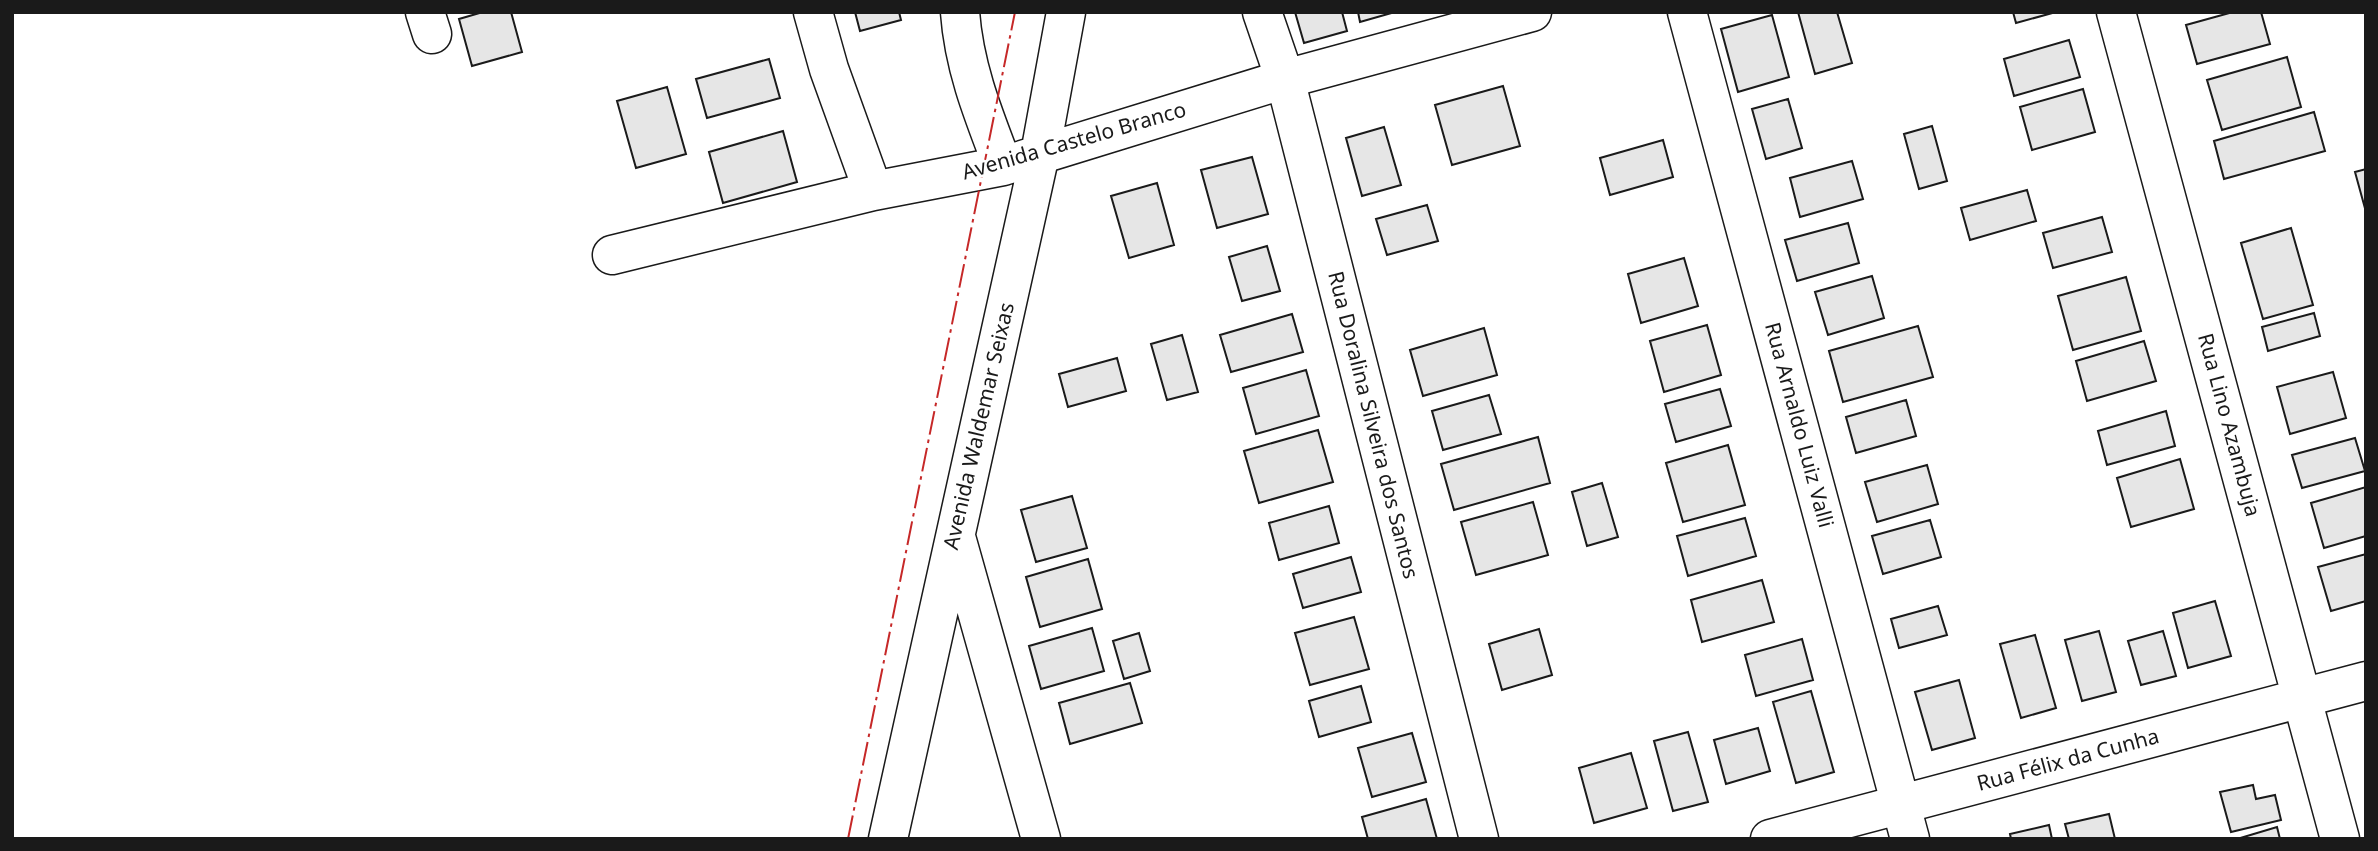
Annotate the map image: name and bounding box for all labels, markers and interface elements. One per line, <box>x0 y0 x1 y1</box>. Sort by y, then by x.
street label: Avenida Castelo Branco <box>958 95 1189 185</box>
street label: Rua Doralina Silveira dos Santos <box>1322 268 1426 581</box>
street label: Avenida Waldemar Seixas <box>936 299 1020 552</box>
street label: Rua Arnaldo Luiz Valli <box>1759 319 1841 531</box>
street label: Rua Lino Azambuja <box>2192 330 2268 519</box>
street label: Rua Félix da Cunha <box>1974 721 2162 797</box>

